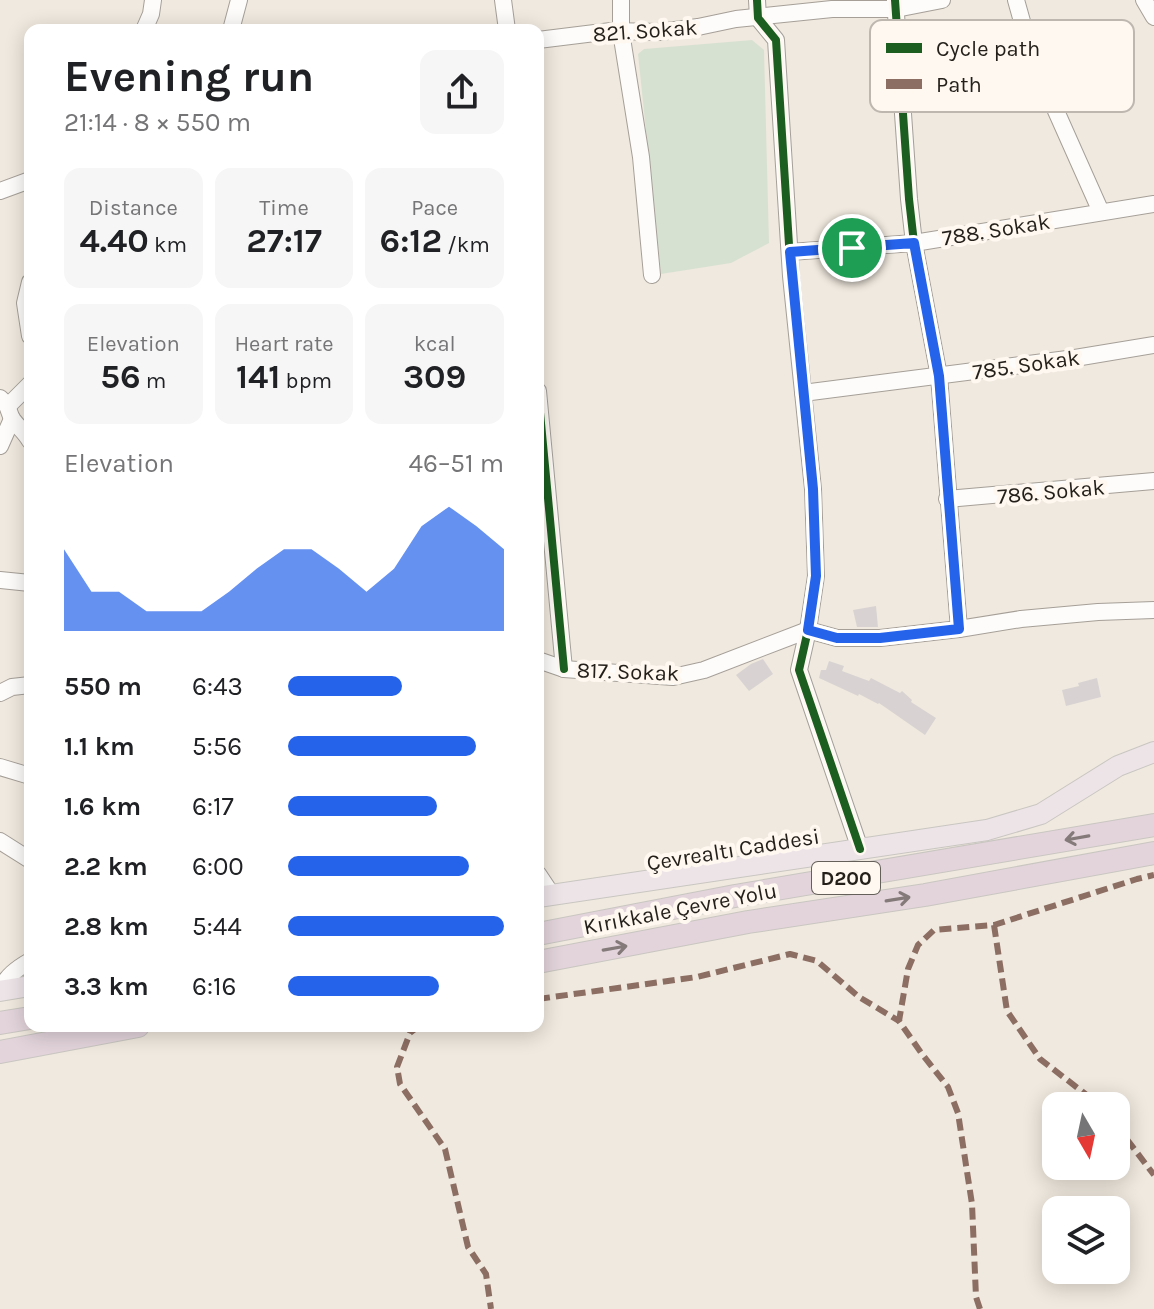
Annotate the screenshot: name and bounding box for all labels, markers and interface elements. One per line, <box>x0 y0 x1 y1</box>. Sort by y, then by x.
street label: 821. Sokak <box>592 14 698 48</box>
legend <box>870 20 1134 112</box>
text: Cycle path <box>936 36 1040 62</box>
button: share <box>420 50 504 134</box>
text: Evening run <box>64 51 314 102</box>
text: Path <box>936 72 982 98</box>
text: 21:14 · 8 × 550 m <box>64 107 251 138</box>
text: Distance <box>89 195 178 221</box>
text: Time <box>259 195 309 221</box>
text: Pace <box>411 195 458 221</box>
street label: 788. Sokak <box>940 209 1052 251</box>
pin <box>818 214 886 282</box>
text: 4.40 <box>80 221 149 261</box>
text: 27:17 <box>246 221 322 261</box>
text: 6:12 <box>380 221 442 261</box>
icon: arrive <box>830 226 874 270</box>
text: km <box>149 232 187 258</box>
text: /km <box>442 232 490 258</box>
text: Elevation <box>87 331 180 357</box>
text: Heart rate <box>234 331 334 357</box>
text: kcal <box>414 331 456 357</box>
street label: 785. Sokak <box>971 345 1081 385</box>
text: 56 <box>100 357 141 397</box>
text: 141 <box>236 357 280 397</box>
text: 309 <box>403 357 466 397</box>
text: m <box>141 368 166 394</box>
text: bpm <box>280 368 332 394</box>
text: Elevation <box>64 448 174 479</box>
text: 46–51 m <box>409 448 504 479</box>
street label: 786. Sokak <box>996 474 1106 510</box>
street label: 817. Sokak <box>576 657 680 687</box>
text: 550 m <box>64 671 142 702</box>
text: 6:43 <box>192 671 243 702</box>
text: 1.1 km <box>64 731 135 762</box>
text: 5:56 <box>192 731 242 762</box>
text: 1.6 km <box>64 791 141 822</box>
text: 6:17 <box>192 791 234 822</box>
street label: Çevrealtı Caddesi <box>645 823 821 876</box>
one-way arrow <box>1065 832 1090 847</box>
text: 2.2 km <box>64 851 148 882</box>
text: 6:00 <box>192 851 244 882</box>
road number: D200 <box>812 862 880 894</box>
street label: Kırıkkale Çevre Yolu <box>581 877 779 940</box>
one-way arrow <box>885 891 911 906</box>
text: 2.8 km <box>64 911 149 942</box>
text: 5:44 <box>192 911 242 942</box>
one-way arrow <box>602 940 627 955</box>
text: 3.3 km <box>64 971 149 1002</box>
text: 6:16 <box>192 971 236 1002</box>
north arrow <box>1042 1092 1130 1180</box>
map controls <box>1042 1092 1130 1284</box>
button: layers <box>1042 1196 1130 1284</box>

